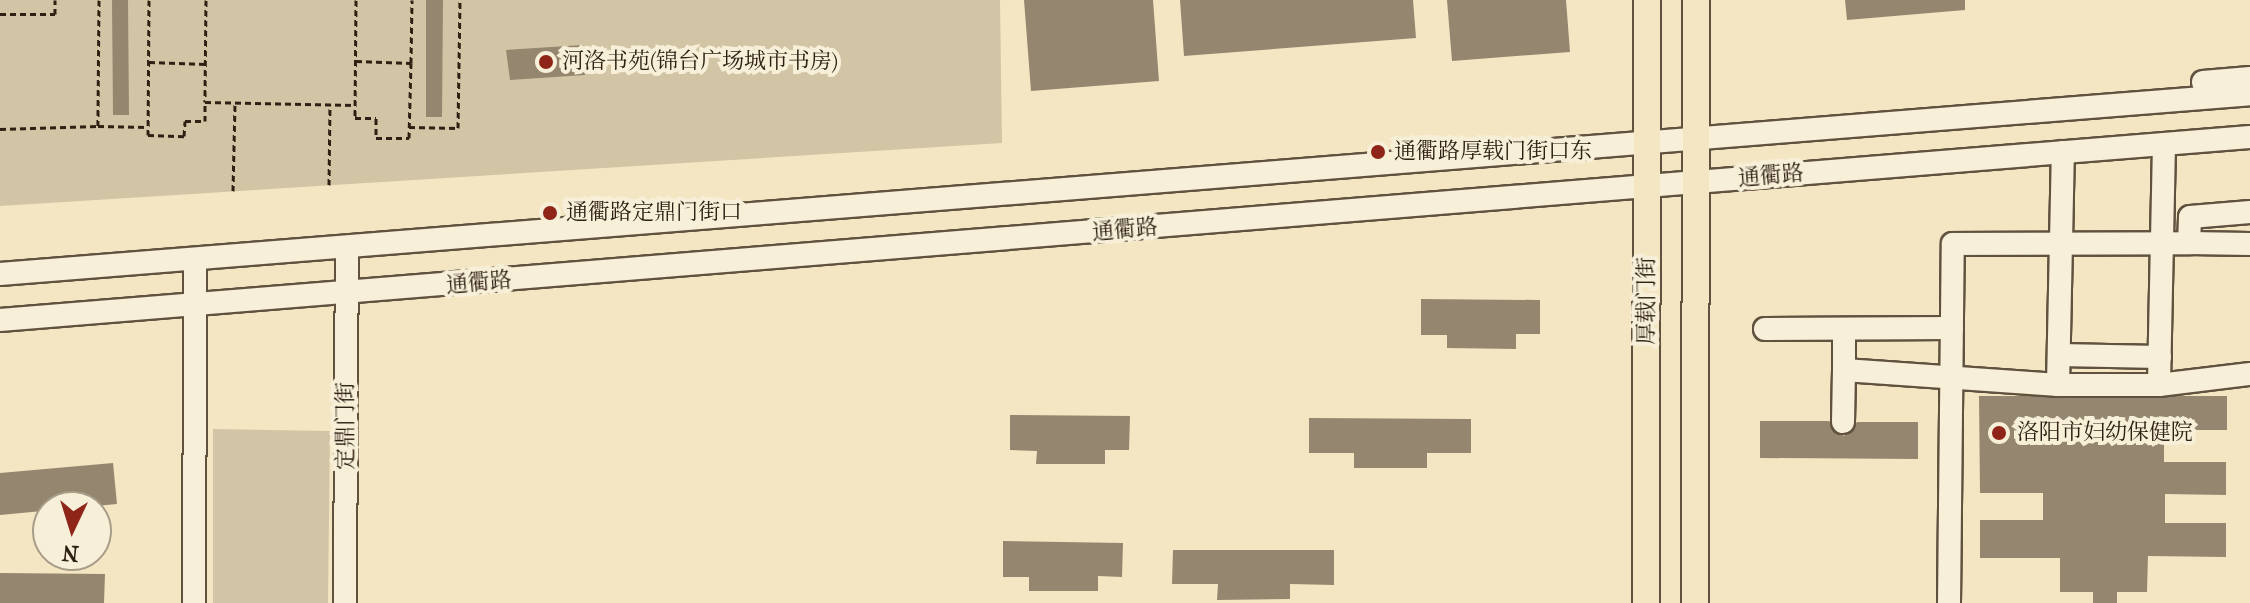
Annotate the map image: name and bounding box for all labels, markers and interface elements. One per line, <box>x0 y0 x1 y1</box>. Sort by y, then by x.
place label: 河洛书苑(锦台广场城市书房) <box>562 49 838 75</box>
marker: 河洛书苑(锦台广场城市书房) <box>537 53 555 71</box>
place label: 通衢路厚载门街口东 <box>1394 139 1592 165</box>
marker: 通衢路厚载门街口东 <box>1369 143 1387 161</box>
street label: 通衢路 <box>1737 160 1805 192</box>
place label: 通衢路定鼎门街口 <box>566 200 742 226</box>
marker: 通衢路定鼎门街口 <box>541 204 559 222</box>
street label: 通衢路 <box>1091 214 1159 246</box>
street label: 厚载门街 <box>1634 257 1660 345</box>
street label: 通衢路 <box>445 267 513 299</box>
street label: 定鼎门街 <box>333 382 359 470</box>
place label: 洛阳市妇幼保健院 <box>2017 420 2193 446</box>
marker: 洛阳市妇幼保健院 <box>1988 422 2010 444</box>
north arrow <box>32 491 112 571</box>
text: N <box>61 539 80 566</box>

